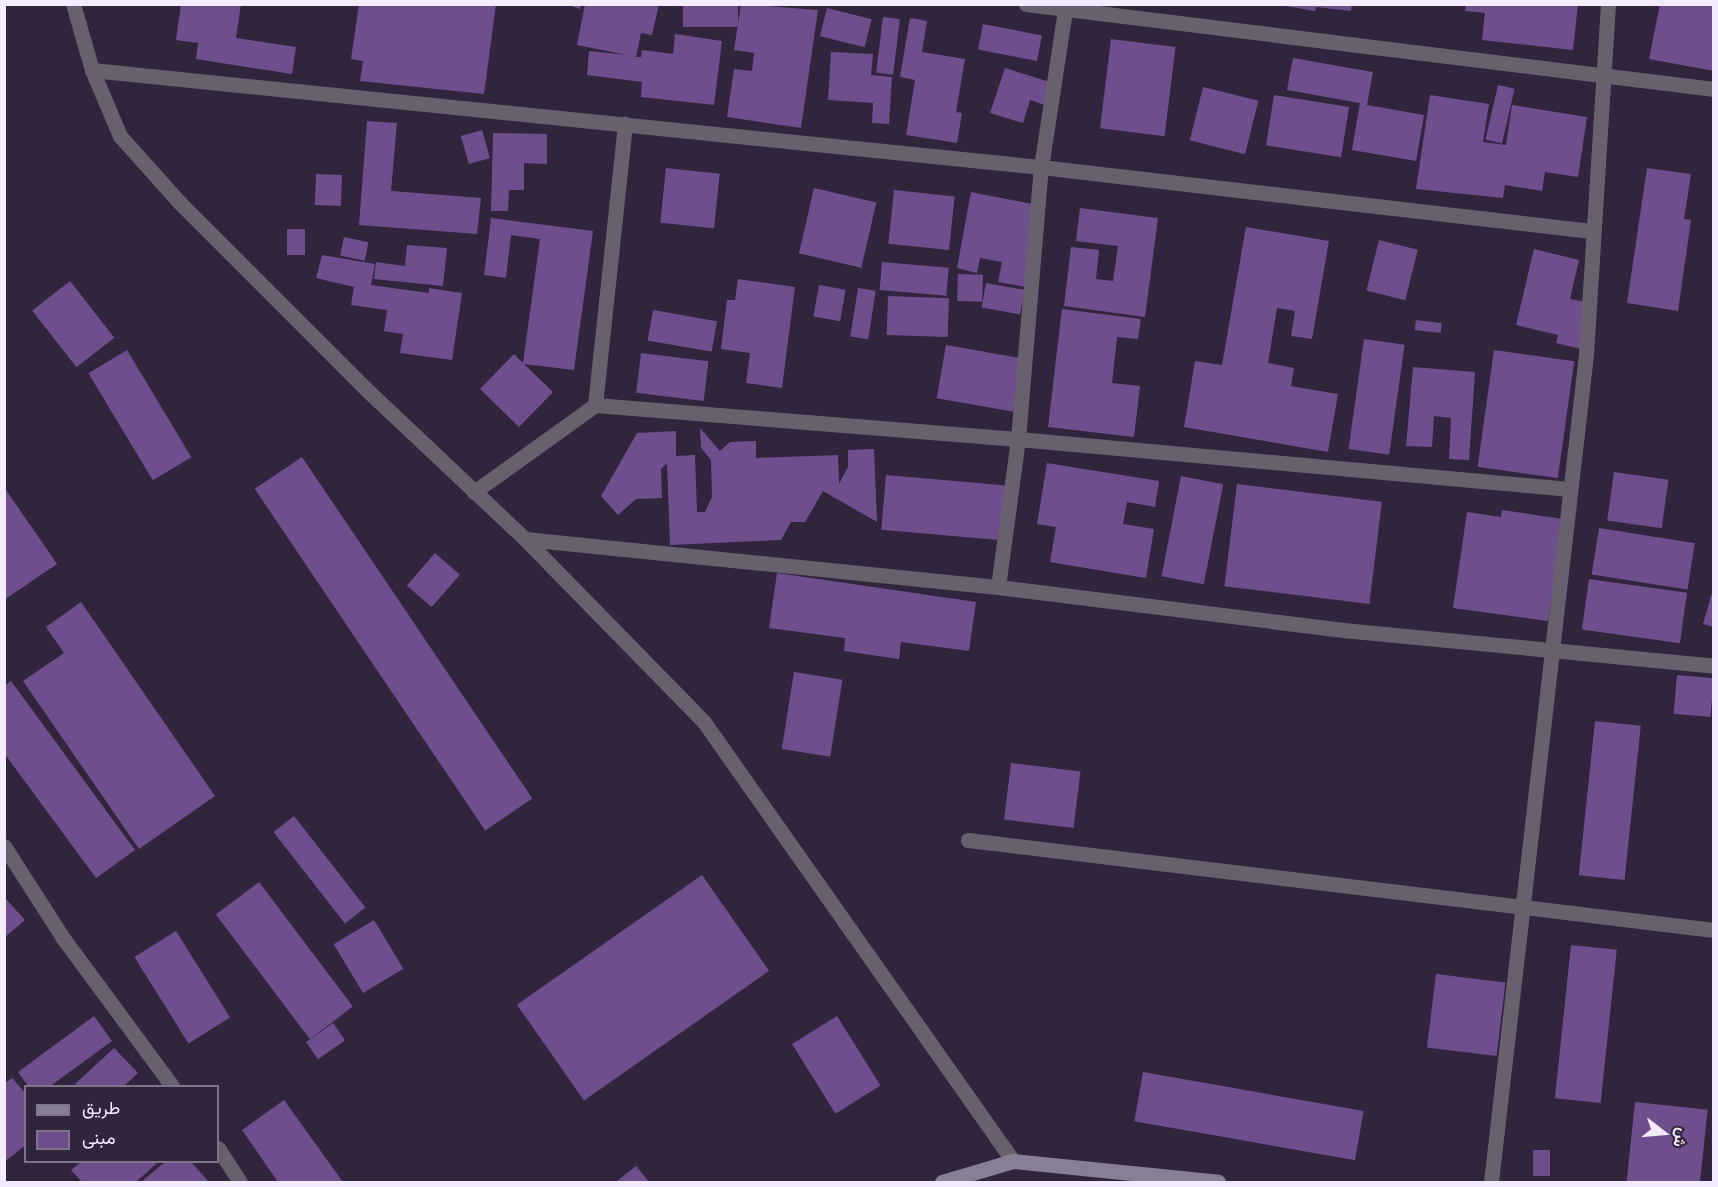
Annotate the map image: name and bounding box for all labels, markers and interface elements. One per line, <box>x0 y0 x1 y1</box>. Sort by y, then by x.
legend <box>24 1085 219 1163</box>
text: طريق <box>82 1097 120 1117</box>
north arrow <box>1634 1103 1694 1163</box>
text: ش <box>1670 1126 1693 1150</box>
text: مبنى <box>82 1127 116 1147</box>

